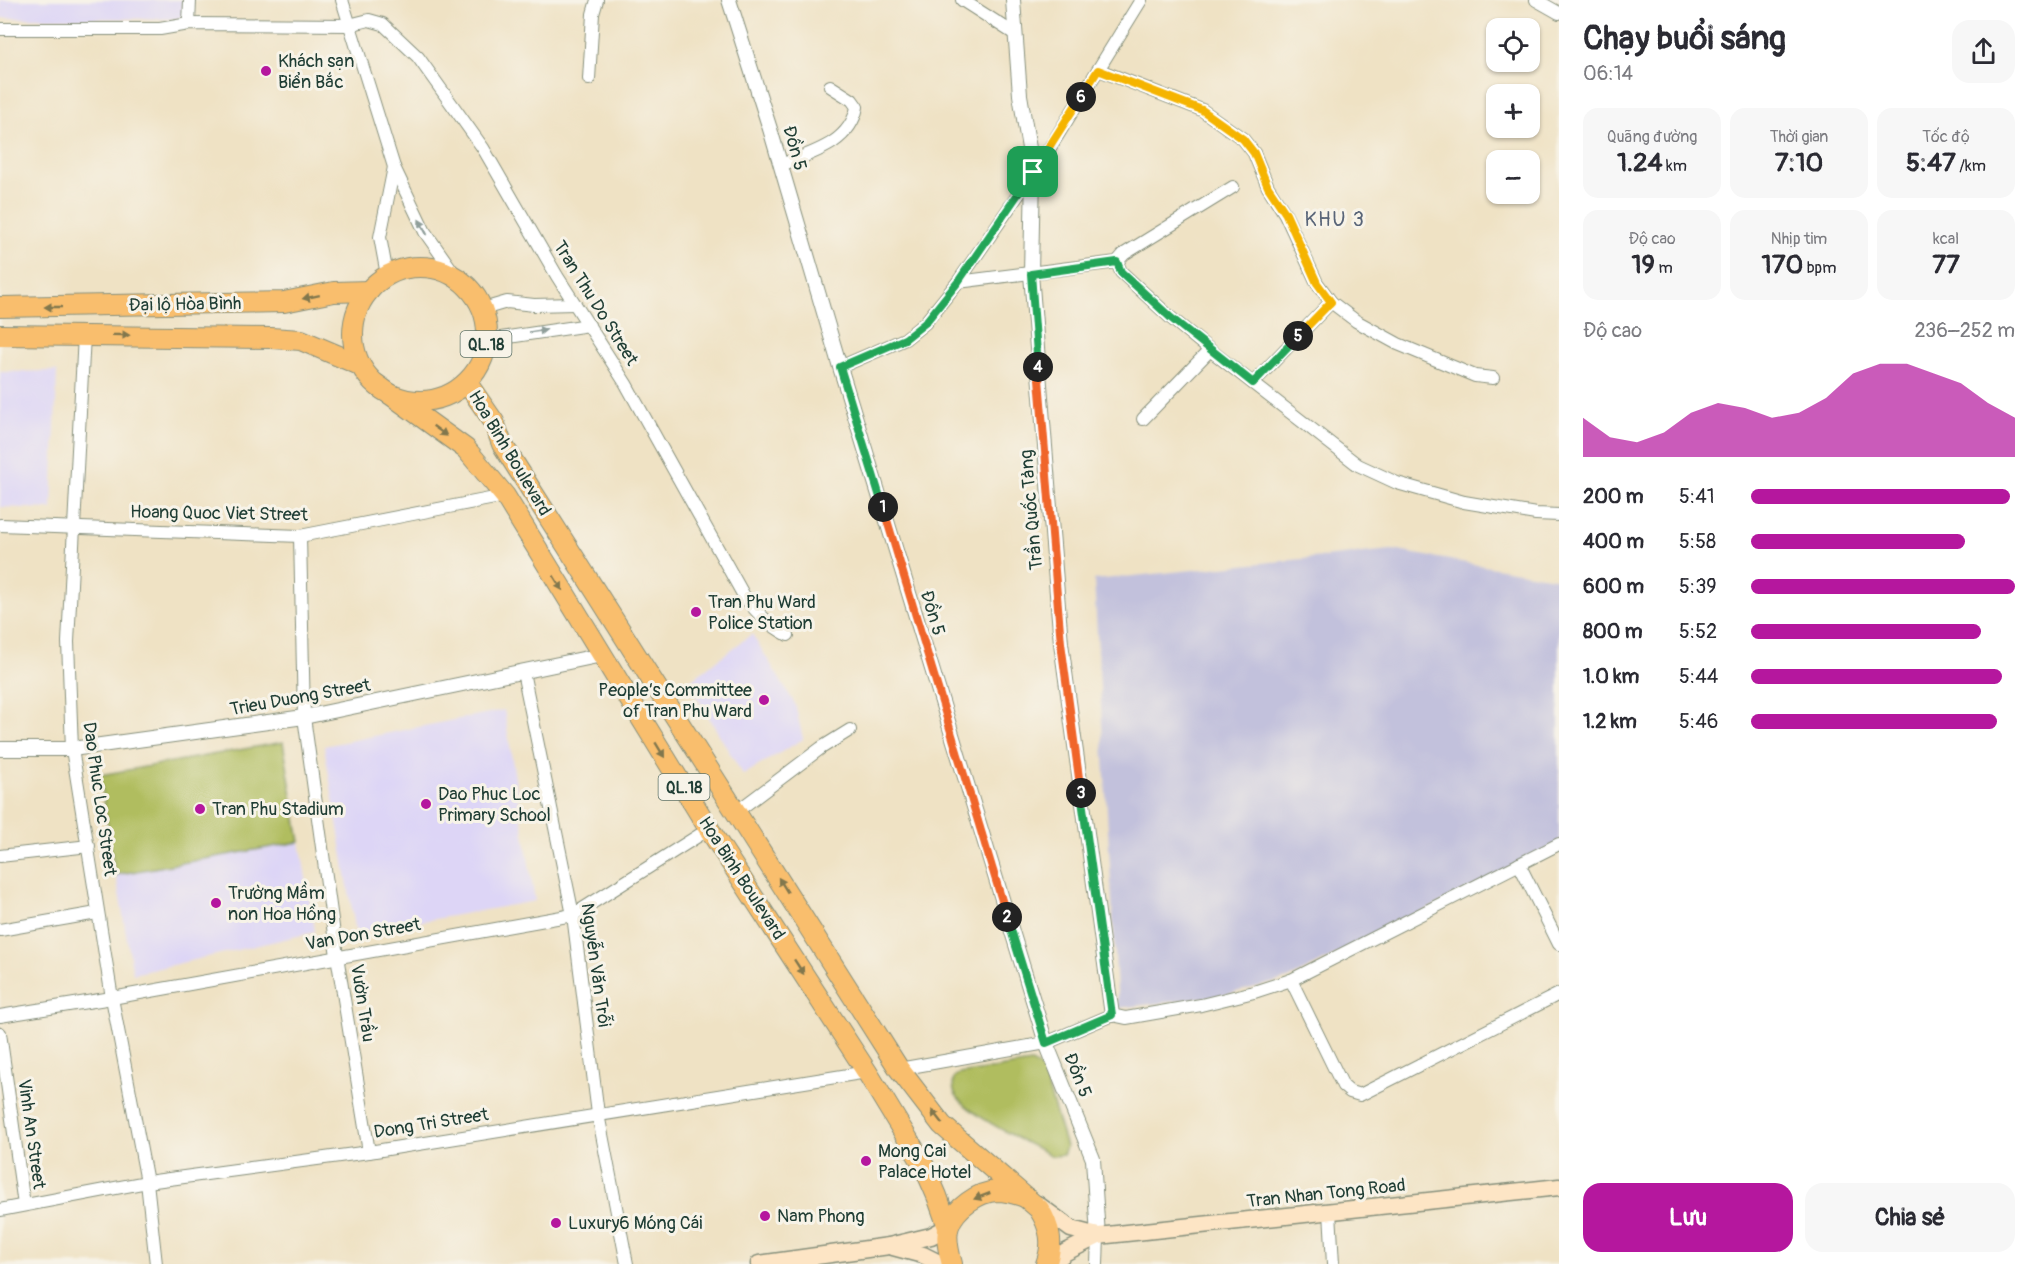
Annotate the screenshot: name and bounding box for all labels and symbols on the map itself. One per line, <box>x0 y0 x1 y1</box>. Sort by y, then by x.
place label: Khách sạn Biển Bắc <box>278 50 354 94</box>
marker: Khách sạn Biển Bắc <box>259 64 273 78</box>
pin: 6 <box>1066 82 1096 112</box>
street label: Đồn 5 <box>777 123 812 173</box>
pin <box>1007 146 1058 197</box>
district label: KHU 3 <box>1305 207 1365 232</box>
one-way arrow <box>418 219 428 236</box>
street label: Tran Thu Do Street <box>548 237 644 371</box>
street label: Đại lộ Hòa Bình <box>128 292 242 317</box>
one-way arrow <box>302 293 320 303</box>
one-way arrow <box>44 302 63 312</box>
pin: 5 <box>1283 321 1313 351</box>
one-way arrow <box>529 327 548 336</box>
one-way arrow <box>112 330 131 340</box>
road number: QL.18 <box>460 331 512 357</box>
pin: 4 <box>1023 352 1053 382</box>
street label: Hoa Binh Boulevard <box>463 386 556 520</box>
one-way arrow <box>432 425 448 437</box>
street label: Trần Quốc Tảng <box>1014 449 1048 571</box>
pin: 1 <box>868 492 898 522</box>
street label: Hoang Quoc Viet Street <box>130 500 309 527</box>
one-way arrow <box>553 575 564 591</box>
street label: Đồn 5 <box>915 588 950 638</box>
place label: Tran Phu Ward Police Station <box>708 591 816 635</box>
marker: Tran Phu Ward Police Station <box>689 605 703 619</box>
street label: Trieu Duong Street <box>228 674 373 721</box>
place label: People’s Committee of Tran Phu Ward <box>598 679 752 723</box>
marker: People’s Committee of Tran Phu Ward <box>757 693 771 707</box>
street label: Dao Phuc Loc Street <box>77 721 122 878</box>
one-way arrow <box>655 741 666 758</box>
road number: QL.18 <box>658 774 710 800</box>
pin: 3 <box>1066 778 1096 808</box>
place label: Dao Phuc Loc Primary School <box>438 783 551 827</box>
marker: Dao Phuc Loc Primary School <box>419 797 433 811</box>
place label: Tran Phu Stadium <box>212 798 344 821</box>
marker: Tran Phu Stadium <box>193 802 207 816</box>
street label: Hoa Binh Boulevard <box>693 812 790 944</box>
one-way arrow <box>777 877 788 893</box>
place label: Trường Mầm non Hoa Hồng <box>228 881 336 926</box>
marker: Trường Mầm non Hoa Hồng <box>209 896 223 910</box>
street label: Nguyễn Văn Trỗi <box>575 902 616 1028</box>
pin: 2 <box>992 902 1022 932</box>
street label: Van Don Street <box>304 913 423 956</box>
one-way arrow <box>793 959 804 975</box>
street label: Vườn Trầu <box>345 962 381 1044</box>
street label: Đồn 5 <box>1058 1050 1097 1101</box>
street label: Vinh An Street <box>12 1078 51 1191</box>
street label: Dong Tri Street <box>372 1103 491 1144</box>
one-way arrow <box>931 1110 943 1125</box>
place label: Mong Cai Palace Hotel <box>878 1140 972 1184</box>
marker: Mong Cai Palace Hotel <box>859 1154 873 1168</box>
street label: Tran Nhan Tong Road <box>1246 1174 1407 1213</box>
one-way arrow <box>973 1191 991 1201</box>
place label: Nam Phong <box>777 1205 865 1228</box>
marker: Nam Phong <box>758 1209 772 1223</box>
place label: Luxury6 Móng Cái <box>568 1212 702 1235</box>
marker: Luxury6 Móng Cái <box>549 1216 563 1230</box>

